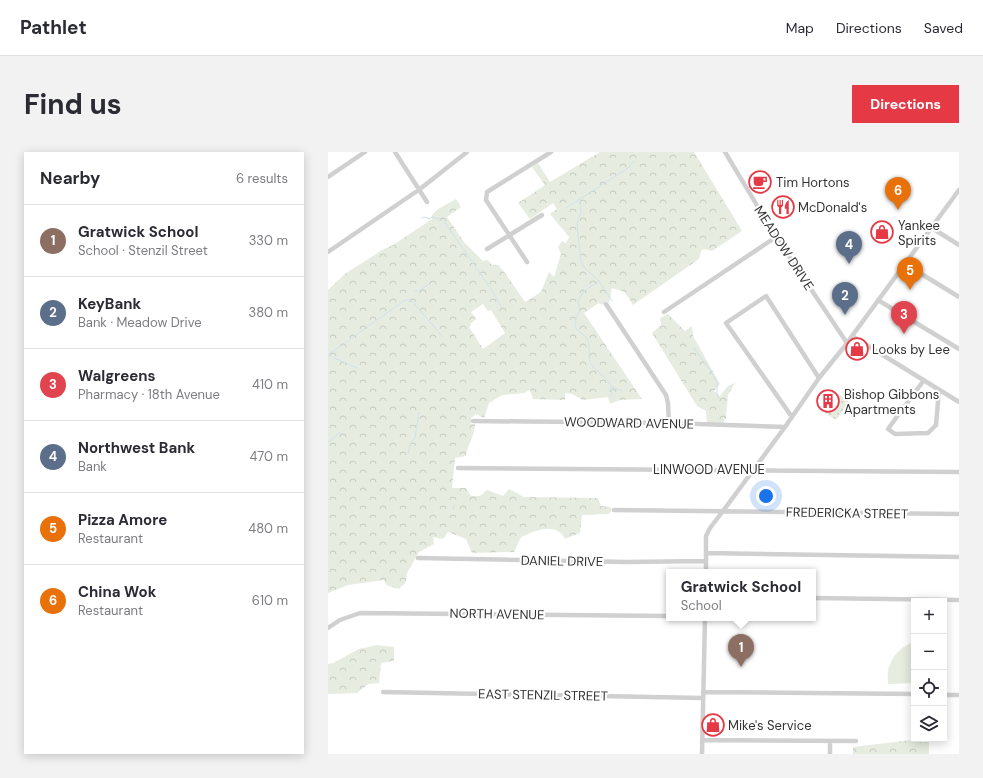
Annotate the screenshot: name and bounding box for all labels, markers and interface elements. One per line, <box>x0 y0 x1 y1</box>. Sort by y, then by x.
text: Pathlet <box>20 15 87 40</box>
text: Map <box>786 19 814 37</box>
text: Directions <box>836 19 902 37</box>
text: Saved <box>924 19 963 37</box>
button: Directions <box>852 85 959 123</box>
text: Find us <box>24 86 122 123</box>
text: Nearby <box>40 167 100 189</box>
cafe icon: Tim Hortons <box>747 169 773 195</box>
text: 6 results <box>236 170 288 187</box>
place label: Tim Hortons <box>776 174 849 191</box>
pin: 6 <box>885 177 911 210</box>
restaurant icon: McDonald's <box>770 194 796 220</box>
place label: McDonald's <box>798 199 867 216</box>
street label: MEADOW DRIVE <box>750 203 818 293</box>
place label: Yankee Spirits <box>898 217 940 249</box>
shop icon: Yankee Spirits <box>869 219 895 245</box>
text: Gratwick School <box>78 222 198 242</box>
pin: 4 <box>836 231 862 264</box>
text: 1 <box>51 232 55 249</box>
text: 330 m <box>249 232 288 249</box>
text: School · Stenzil Street <box>78 242 208 259</box>
pin: 5 <box>897 257 923 290</box>
pin: 2 <box>832 282 858 315</box>
text: KeyBank <box>78 294 141 314</box>
pin: 3 <box>891 301 917 334</box>
text: 2 <box>49 304 57 321</box>
text: 380 m <box>248 304 288 321</box>
text: Bank · Meadow Drive <box>78 314 202 331</box>
shop icon: Looks by Lee <box>844 336 870 362</box>
place label: Looks by Lee <box>872 341 950 358</box>
text: Walgreens <box>78 366 155 386</box>
text: 3 <box>49 376 57 393</box>
text: 410 m <box>252 376 288 393</box>
text: Pharmacy · 18th Avenue <box>78 386 220 403</box>
place label: Bishop Gibbons Apartments <box>844 386 939 418</box>
building icon: Bishop Gibbons Apartments <box>815 388 841 414</box>
street label: WOODWARD AVENUE <box>564 413 694 433</box>
text: Northwest Bank <box>78 438 195 458</box>
text: 4 <box>49 448 57 465</box>
text: 470 m <box>249 448 288 465</box>
text: Bank <box>78 458 107 475</box>
street label: LINWOOD AVENUE <box>653 461 765 478</box>
your location <box>756 486 776 506</box>
street label: FREDERICKA STREET <box>786 503 908 523</box>
text: Pizza Amore <box>78 510 167 530</box>
text: 5 <box>49 520 57 537</box>
text: 480 m <box>248 520 288 537</box>
text: Restaurant <box>78 530 143 547</box>
street label: DANIEL DRIVE <box>521 552 603 570</box>
popup <box>666 569 816 621</box>
text: Gratwick School <box>681 577 801 597</box>
text: China Wok <box>78 582 156 602</box>
text: 6 <box>49 592 57 609</box>
text: 610 m <box>252 592 288 609</box>
text: School <box>681 597 722 614</box>
map controls <box>911 598 947 742</box>
button: + <box>911 598 947 634</box>
text: Restaurant <box>78 602 143 619</box>
street label: NORTH AVENUE <box>450 605 544 623</box>
pin: 1 <box>728 634 754 667</box>
button: − <box>911 634 947 670</box>
button: locate <box>911 670 947 706</box>
street label: EAST STENZIL STREET <box>478 685 608 705</box>
button: layers <box>911 706 947 742</box>
shop icon: Mike's Service <box>700 712 726 738</box>
place label: Mike's Service <box>728 717 812 734</box>

